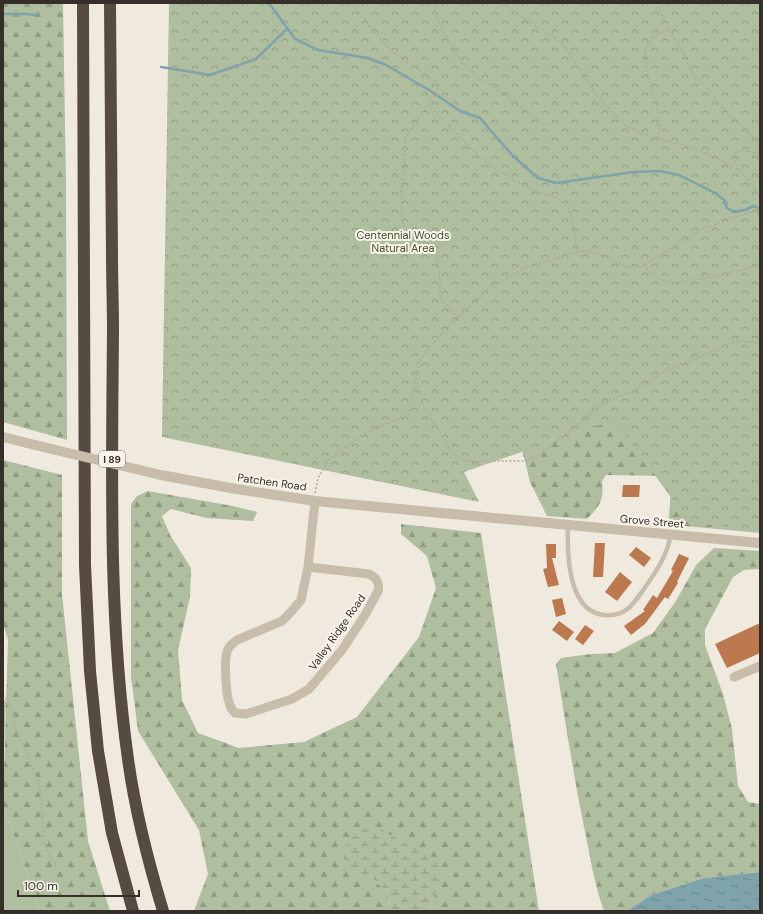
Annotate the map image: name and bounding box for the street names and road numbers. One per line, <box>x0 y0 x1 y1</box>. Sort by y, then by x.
road number: I 89 <box>99 451 125 467</box>
street label: Patchen Road <box>236 470 308 494</box>
street label: Grove Street <box>619 511 685 531</box>
street label: Valley Ridge Road <box>306 591 368 673</box>

